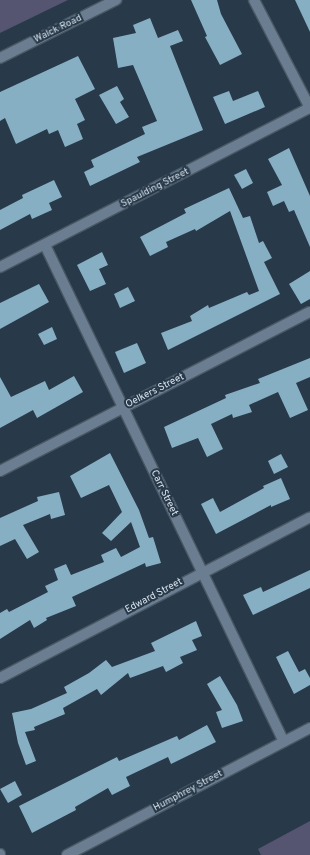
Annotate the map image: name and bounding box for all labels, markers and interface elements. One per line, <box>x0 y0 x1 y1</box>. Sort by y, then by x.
street label: Walck Road <box>32 12 84 46</box>
street label: Spaulding Street <box>119 166 191 210</box>
street label: Oelkers Street <box>124 371 186 411</box>
street label: Carr Street <box>148 468 180 518</box>
street label: Edward Street <box>123 576 185 616</box>
street label: Humphrey Street <box>151 768 225 814</box>

